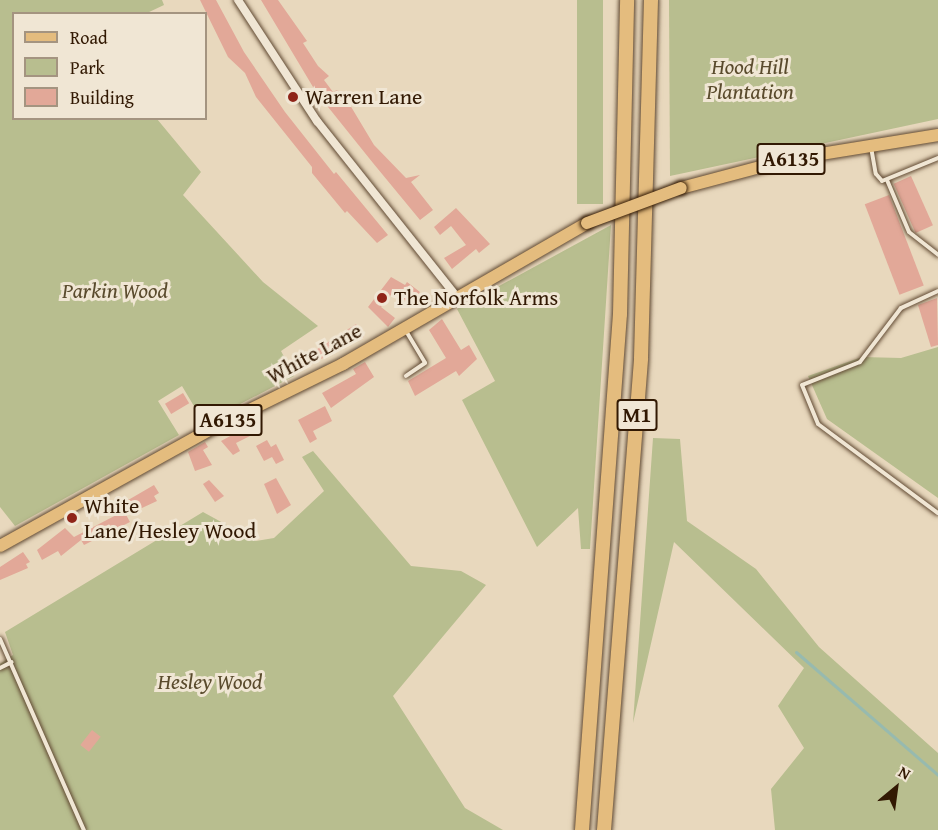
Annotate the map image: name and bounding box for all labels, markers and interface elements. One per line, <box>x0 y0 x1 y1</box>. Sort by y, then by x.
legend <box>12 12 207 120</box>
text: Road <box>70 24 108 51</box>
park label: Hood Hill Plantation <box>706 53 794 104</box>
text: Park <box>70 54 105 81</box>
text: Building <box>70 84 134 111</box>
place label: Warren Lane <box>305 84 422 110</box>
marker: Warren Lane <box>286 90 300 104</box>
road number: A6135 <box>756 141 826 177</box>
park label: Parkin Wood <box>62 278 168 304</box>
place label: The Norfolk Arms <box>394 285 558 311</box>
marker: The Norfolk Arms <box>375 291 389 305</box>
street label: White Lane <box>262 317 366 389</box>
road number: M1 <box>616 397 658 433</box>
road number: A6135 <box>194 402 262 438</box>
place label: White Lane/Hesley Wood <box>84 492 256 544</box>
marker: White Lane/Hesley Wood <box>65 511 79 525</box>
park label: Hesley Wood <box>157 669 263 695</box>
north arrow <box>866 758 926 818</box>
text: N <box>894 759 915 785</box>

